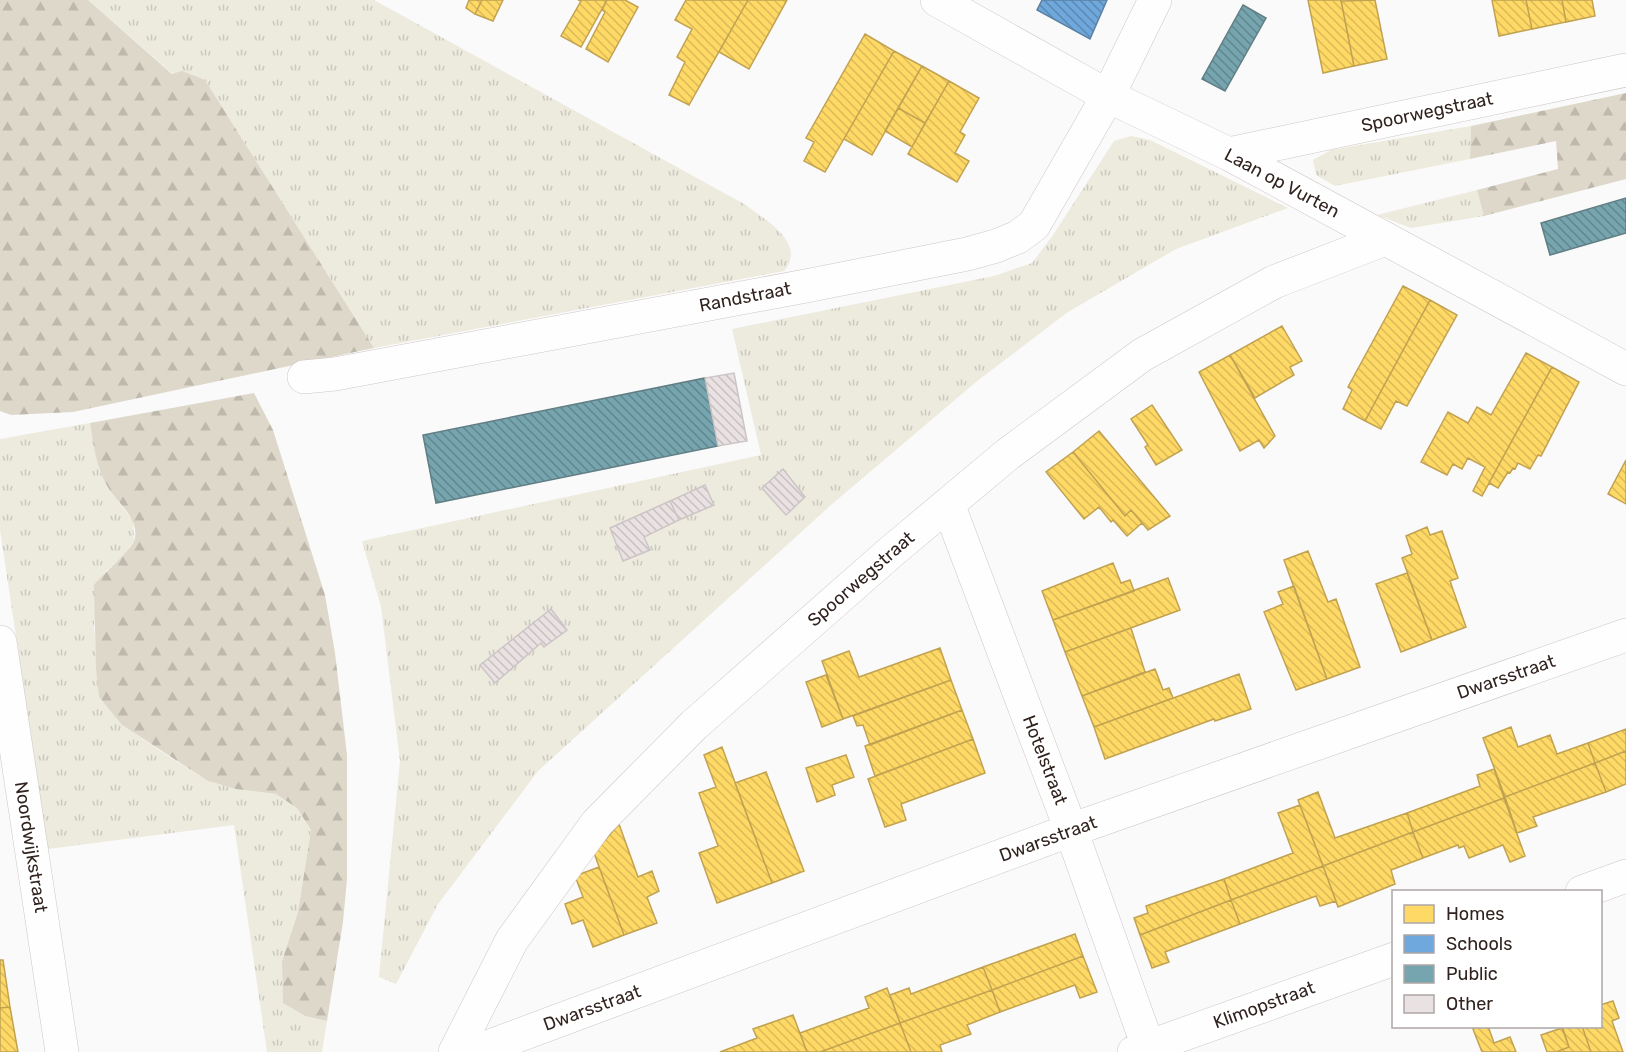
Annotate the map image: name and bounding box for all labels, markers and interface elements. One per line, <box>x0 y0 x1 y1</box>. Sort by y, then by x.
street label: Spoorwegstraat <box>1359 87 1495 137</box>
street label: Laan op Vurten <box>1221 143 1343 223</box>
street label: Randstraat <box>697 277 793 317</box>
street label: Spoorwegstraat <box>803 527 919 631</box>
street label: Dwarsstraat <box>1454 650 1558 704</box>
street label: Hotelstraat <box>1018 712 1072 808</box>
street label: Noordwijkstraat <box>10 780 52 914</box>
street label: Dwarsstraat <box>996 811 1100 867</box>
legend <box>1392 890 1602 1028</box>
text: Homes <box>1446 903 1504 925</box>
text: Schools <box>1446 933 1512 955</box>
text: Public <box>1446 963 1498 985</box>
street label: Klimopstraat <box>1210 976 1318 1034</box>
street label: Dwarsstraat <box>540 980 644 1036</box>
text: Other <box>1446 993 1493 1015</box>

